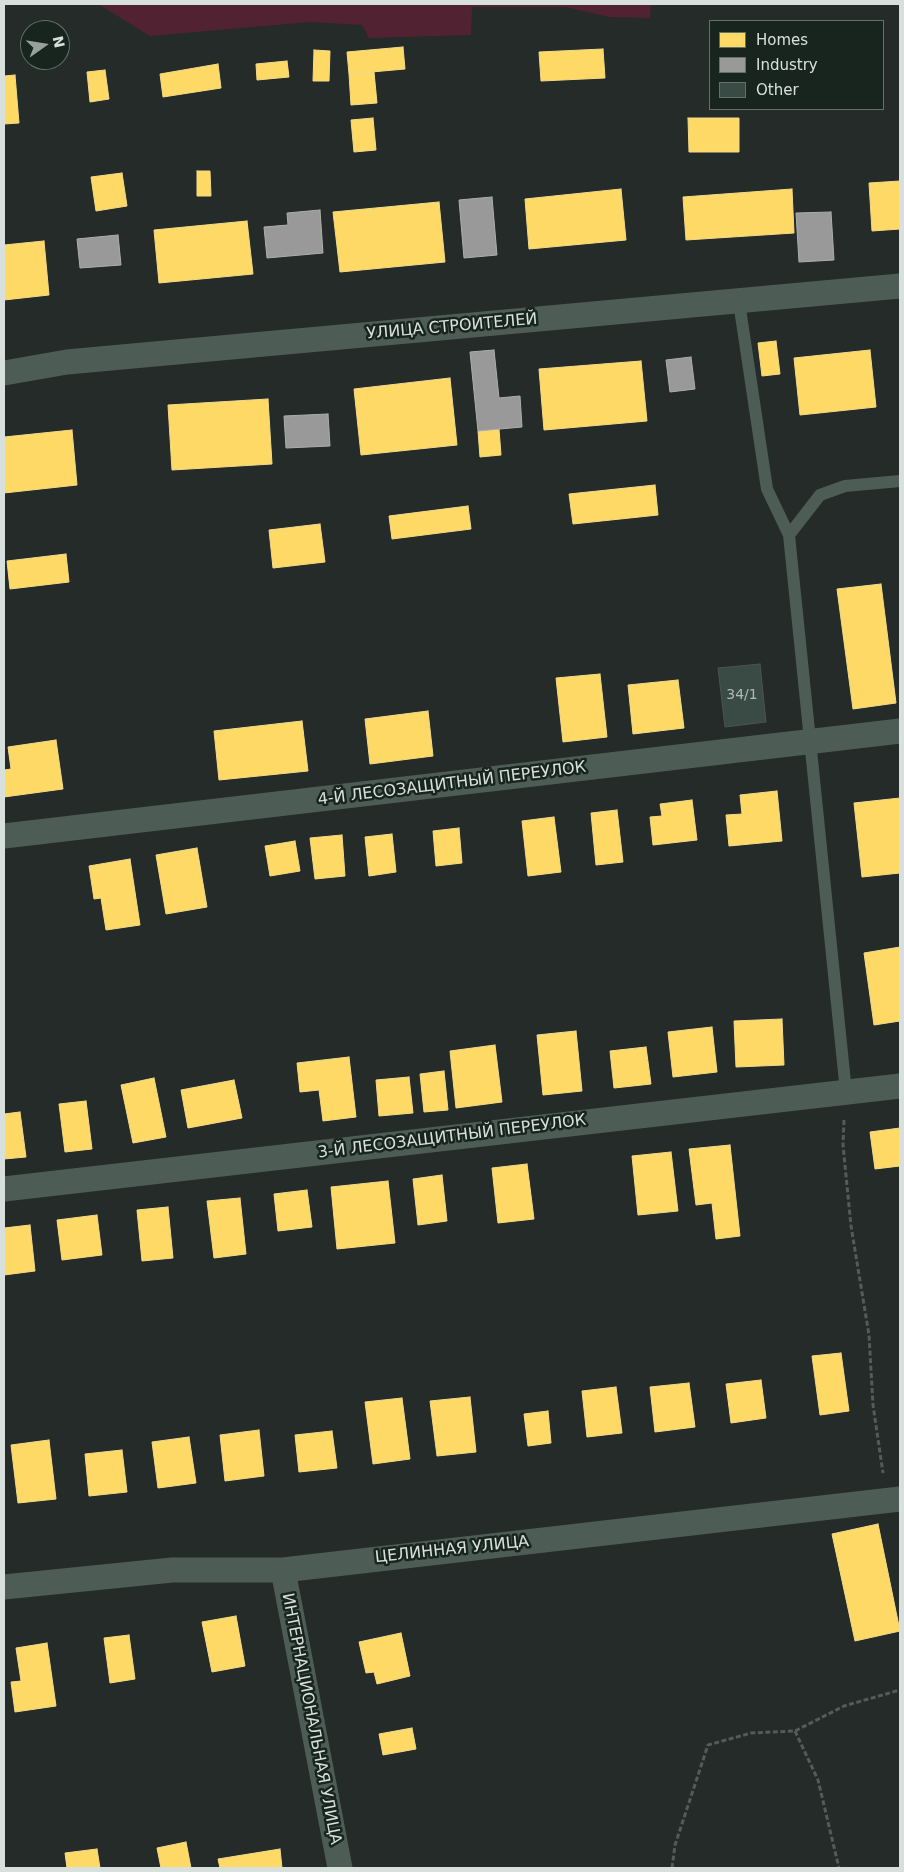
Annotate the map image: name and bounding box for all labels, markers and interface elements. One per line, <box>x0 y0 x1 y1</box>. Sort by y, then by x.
north arrow <box>20 20 70 70</box>
legend <box>709 20 884 110</box>
text: Homes <box>756 31 808 49</box>
text: N <box>50 34 68 49</box>
text: Industry <box>756 56 818 74</box>
text: Other <box>756 81 799 99</box>
street label: УЛИЦА СТРОИТЕЛЕЙ <box>366 310 538 344</box>
house number: 34/1 <box>726 687 758 703</box>
street label: 4-Й ЛЕСОЗАЩИТНЫЙ ПЕРЕУЛОК <box>317 758 587 810</box>
street label: 3-Й ЛЕСОЗАЩИТНЫЙ ПЕРЕУЛОК <box>317 1111 587 1163</box>
street label: ЦЕЛИННАЯ УЛИЦА <box>374 1532 530 1568</box>
street label: ИНТЕРНАЦИОНАЛЬНАЯ УЛИЦА <box>277 1592 345 1846</box>

